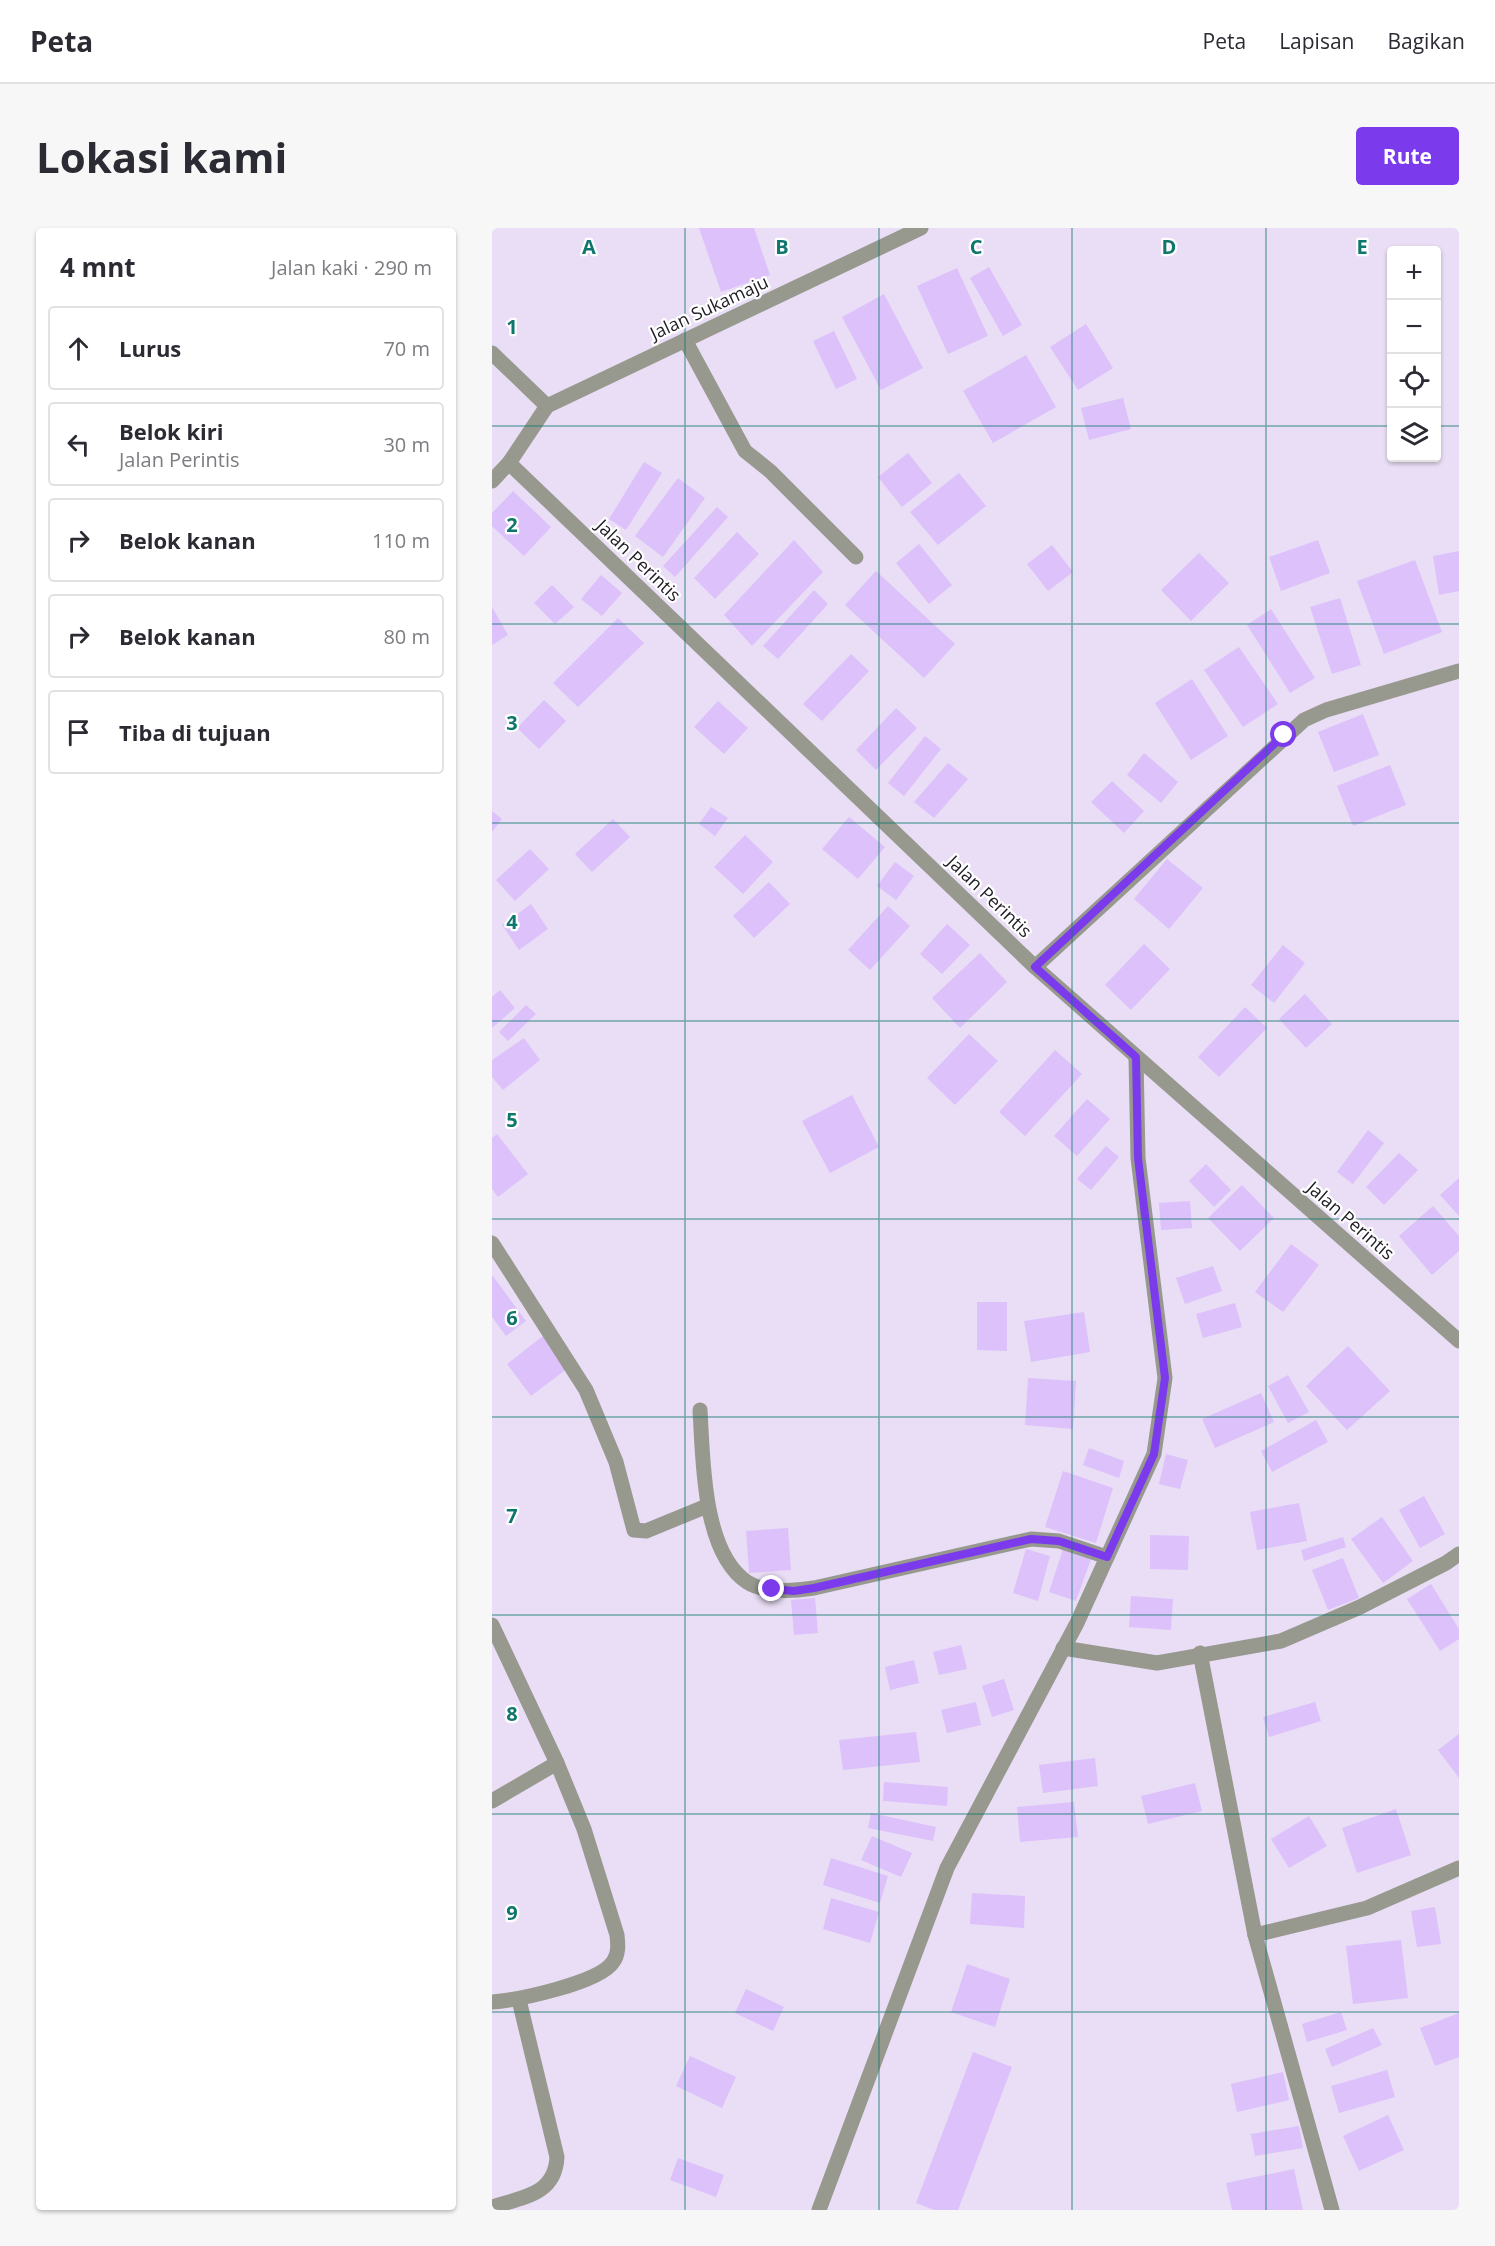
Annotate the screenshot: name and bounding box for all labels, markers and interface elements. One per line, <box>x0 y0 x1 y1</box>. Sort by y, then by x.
text: Peta <box>30 22 93 60</box>
text: Peta <box>1203 27 1246 55</box>
text: Lapisan <box>1279 27 1354 55</box>
text: Bagikan <box>1387 27 1465 55</box>
button: Rute <box>1356 127 1459 185</box>
text: Lokasi kami <box>36 128 287 185</box>
text: A <box>582 233 596 260</box>
text: B <box>775 233 789 260</box>
text: C <box>970 233 983 260</box>
text: D <box>1162 233 1176 260</box>
text: E <box>1356 233 1368 260</box>
map controls <box>1387 246 1441 462</box>
button: + <box>1387 246 1441 300</box>
text: 4 mnt <box>60 249 136 285</box>
text: Jalan kaki · 290 m <box>271 254 432 281</box>
street label: Jalan Sukamaju <box>644 269 772 346</box>
button: − <box>1387 300 1441 354</box>
text: 1 <box>506 313 518 340</box>
icon: ahead <box>62 332 95 365</box>
text: Lurus <box>119 333 181 363</box>
text: 70 m <box>383 335 430 362</box>
button: locate <box>1387 354 1441 408</box>
button: layers <box>1387 408 1441 462</box>
text: Belok kiri <box>119 416 224 446</box>
icon: left <box>62 428 95 461</box>
text: 30 m <box>383 431 430 458</box>
text: Jalan Perintis <box>119 446 240 473</box>
text: 2 <box>506 511 518 538</box>
street label: Jalan Perintis <box>590 512 686 606</box>
icon: right <box>62 524 95 557</box>
text: Belok kanan <box>119 525 256 555</box>
text: 110 m <box>372 527 430 554</box>
icon: right <box>62 620 95 653</box>
text: Belok kanan <box>119 621 256 651</box>
text: 80 m <box>383 623 430 650</box>
text: 3 <box>506 709 518 736</box>
icon: arrive <box>62 716 95 749</box>
text: Tiba di tujuan <box>119 717 271 747</box>
route start <box>1270 721 1296 747</box>
street label: Jalan Perintis <box>941 848 1037 942</box>
text: 4 <box>506 908 518 935</box>
text: 5 <box>506 1106 518 1133</box>
street label: Jalan Perintis <box>1301 1174 1400 1265</box>
text: 6 <box>506 1304 518 1331</box>
text: 7 <box>506 1502 518 1529</box>
route end <box>758 1575 784 1601</box>
text: 8 <box>506 1700 518 1727</box>
text: 9 <box>506 1899 518 1926</box>

